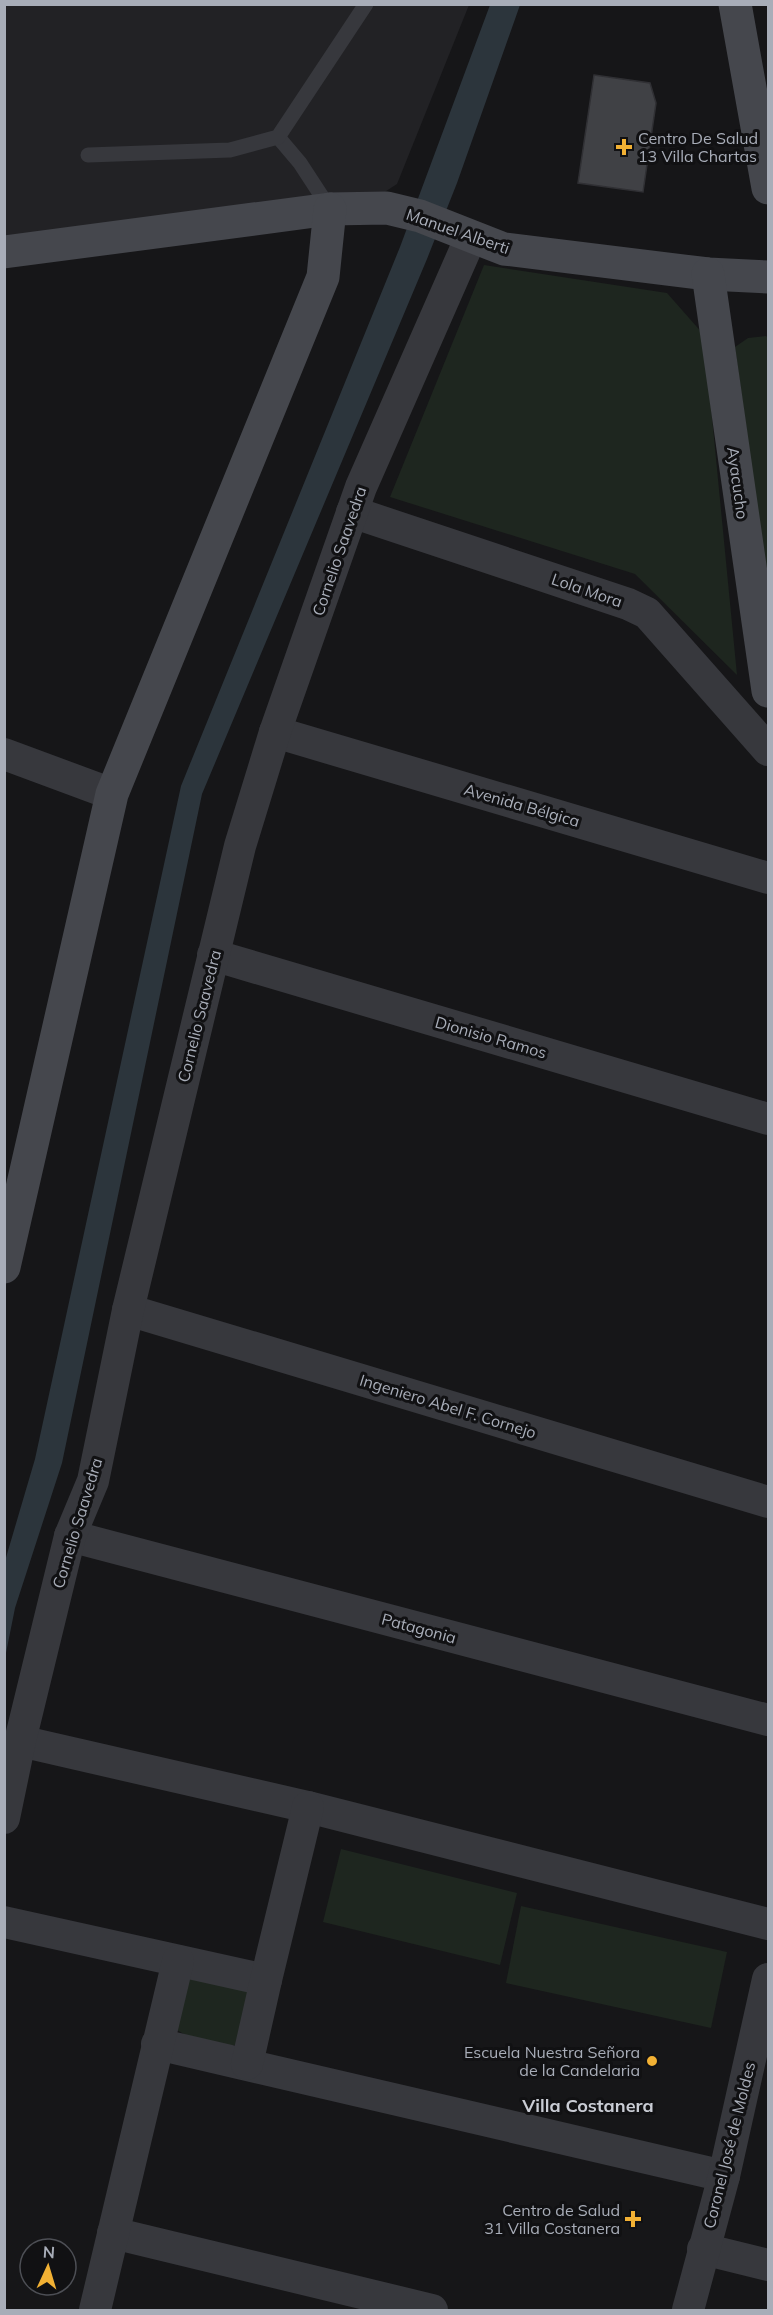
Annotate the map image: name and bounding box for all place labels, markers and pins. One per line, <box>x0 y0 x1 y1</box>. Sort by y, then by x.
place label: Centro De Salud 13 Villa Chartas <box>638 128 758 166</box>
marker: Centro De Salud 13 Villa Chartas <box>615 138 633 156</box>
place label: Escuela Nuestra Señora de la Candelaria <box>464 2042 640 2080</box>
marker: Escuela Nuestra Señora de la Candelaria <box>645 2054 659 2068</box>
place label: Centro de Salud 31 Villa Costanera <box>484 2200 620 2238</box>
marker: Centro de Salud 31 Villa Costanera <box>624 2210 642 2228</box>

